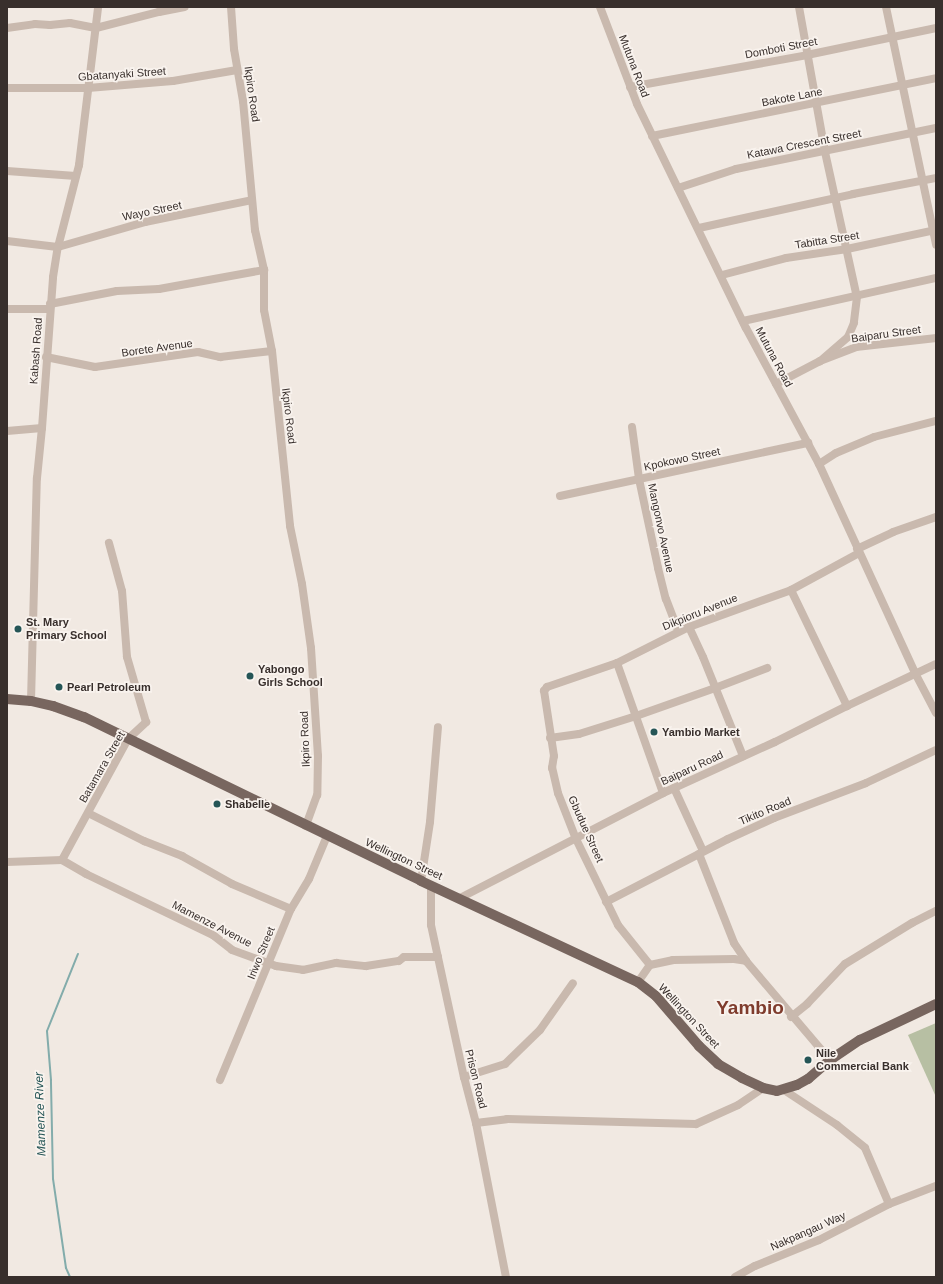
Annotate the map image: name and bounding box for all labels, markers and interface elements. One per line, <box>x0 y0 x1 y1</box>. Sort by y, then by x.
street label: Mutuna Road <box>616 33 652 99</box>
street label: Domboti Street <box>744 35 818 61</box>
street label: Gbatanyaki Street <box>78 64 166 84</box>
street label: Ikpiro Road <box>242 65 262 123</box>
street label: Bakote Lane <box>760 85 824 109</box>
street label: Katawa Crescent Street <box>746 126 862 162</box>
street label: Wayo Street <box>121 198 183 224</box>
street label: Tabitta Street <box>794 228 860 252</box>
street label: Kabash Road <box>27 317 45 385</box>
street label: Baiparu Street <box>850 323 922 345</box>
street label: Mutuna Road <box>753 325 795 389</box>
street label: Borete Avenue <box>120 336 194 360</box>
street label: Ikpiro Road <box>279 387 299 445</box>
street label: Kpokowo Street <box>643 444 721 474</box>
street label: Mangonvo Avenue <box>645 482 677 574</box>
street label: Dikpioru Avenue <box>660 591 740 633</box>
place label: St. Mary Primary School <box>26 616 107 642</box>
marker: St. Mary Primary School <box>13 624 23 634</box>
place label: Yabongo Girls School <box>258 663 323 689</box>
marker: Yabongo Girls School <box>245 671 255 681</box>
place label: Pearl Petroleum <box>67 680 151 694</box>
marker: Pearl Petroleum <box>54 682 64 692</box>
street label: Ikpiro Road <box>297 711 313 767</box>
place label: Yambio Market <box>662 725 740 739</box>
marker: Yambio Market <box>649 727 659 737</box>
street label: Batamara Street <box>76 729 128 805</box>
street label: Baiparu Road <box>659 748 725 788</box>
street label: Gbudue Street <box>565 794 607 864</box>
street label: Tikito Road <box>737 794 793 828</box>
place label: Shabelle <box>225 797 270 811</box>
marker: Shabelle <box>212 799 222 809</box>
street label: Wellington Street <box>363 835 445 883</box>
street label: Mamenze Avenue <box>170 898 254 950</box>
street label: Iriwo Street <box>244 925 278 981</box>
street label: Wellington Street <box>656 981 722 1051</box>
district label: Yambio <box>716 997 784 1019</box>
place label: Nile Commercial Bank <box>816 1047 909 1073</box>
street label: Prison Road <box>462 1048 490 1110</box>
marker: Nile Commercial Bank <box>803 1055 813 1065</box>
water label: Mamenze River <box>32 1072 50 1156</box>
street label: Nakpangau Way <box>768 1209 848 1253</box>

